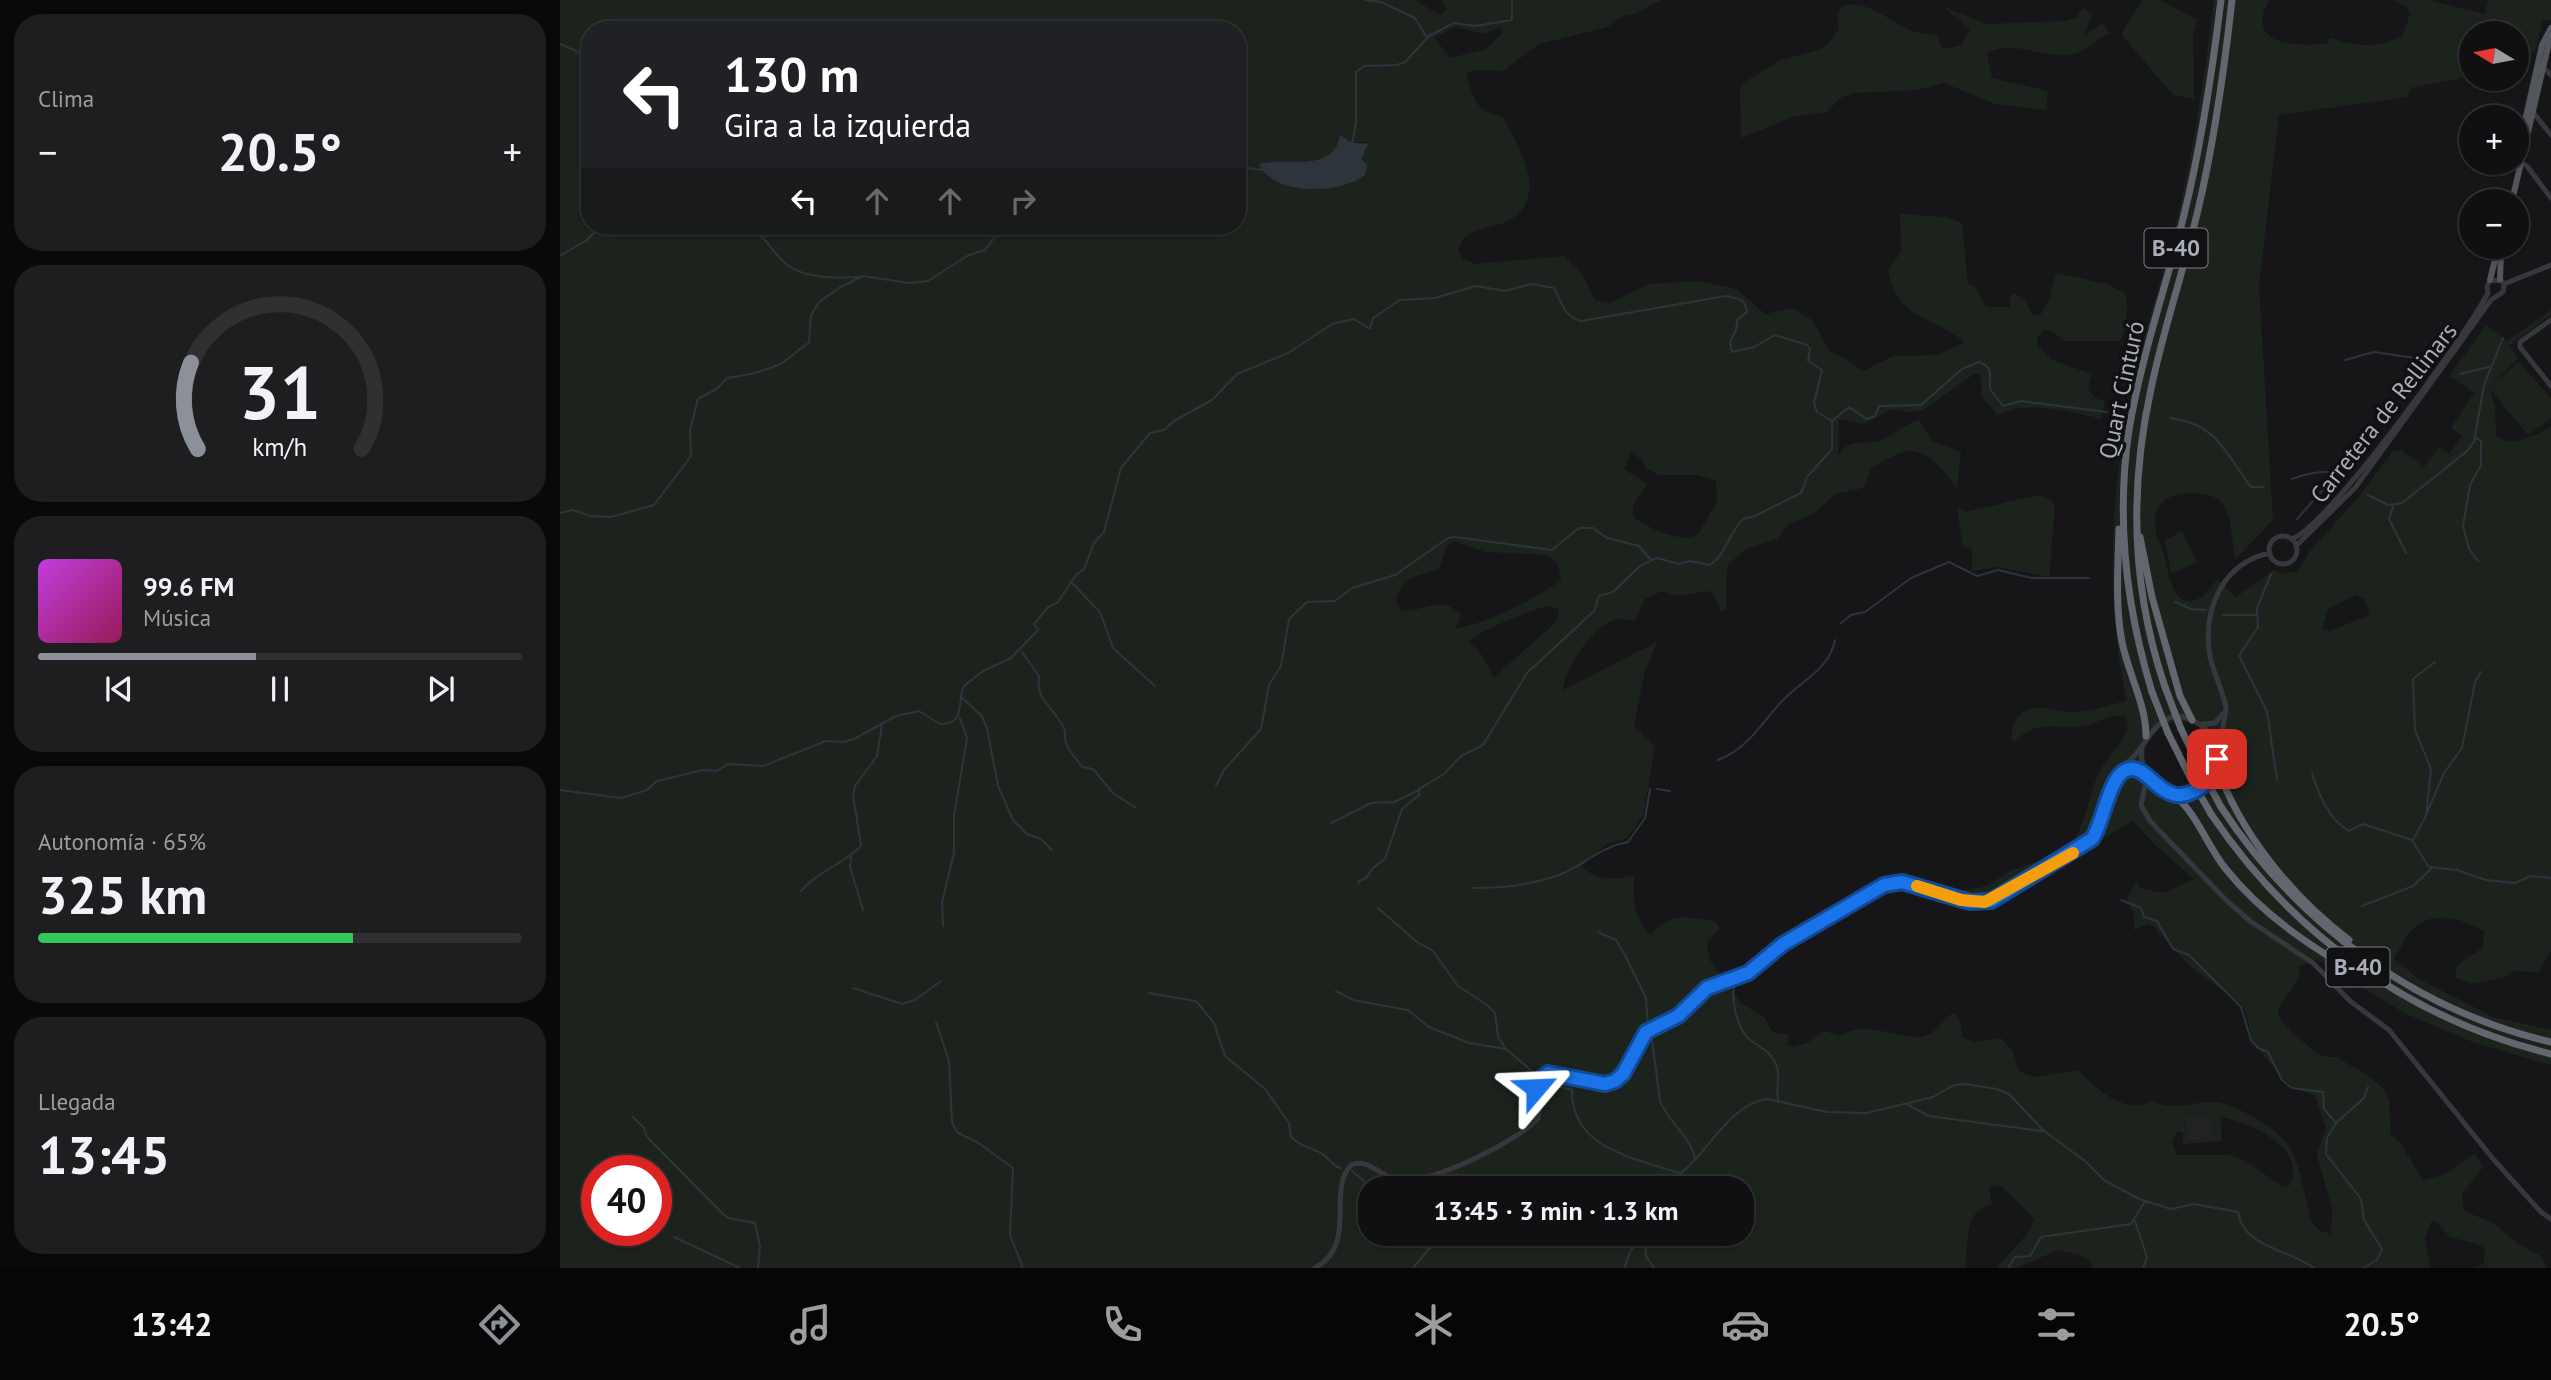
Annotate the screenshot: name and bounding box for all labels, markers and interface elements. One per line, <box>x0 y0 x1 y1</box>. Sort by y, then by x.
north arrow <box>2459 21 2529 91</box>
map controls <box>2459 21 2529 259</box>
text: 130 m <box>724 42 859 106</box>
icon: left <box>609 49 700 140</box>
text: Clima <box>38 84 94 113</box>
text: Gira a la izquierda <box>724 104 971 146</box>
button: + <box>2459 105 2529 175</box>
text: 20.5° <box>218 118 342 185</box>
text: − <box>38 127 57 176</box>
text: + <box>503 127 522 176</box>
icon: left <box>785 182 823 220</box>
icon: ahead <box>858 182 896 220</box>
icon: ahead <box>931 182 969 220</box>
icon: right <box>1004 182 1042 220</box>
button: − <box>2459 189 2529 259</box>
road number: B-40 <box>2144 229 2208 268</box>
street label: Carretera de Rellinars <box>2303 316 2464 509</box>
street label: Quart Cinturó <box>2092 318 2151 462</box>
text: 31 <box>239 346 321 440</box>
text: km/h <box>253 431 307 463</box>
text: 99.6 FM <box>143 570 234 603</box>
text: Música <box>143 603 211 632</box>
icon: previous <box>100 670 138 708</box>
icon: pause <box>261 670 299 708</box>
icon: next <box>422 670 460 708</box>
pin <box>2187 729 2247 789</box>
icon: arrive <box>2198 740 2236 778</box>
text: Autonomía · 65% <box>38 827 206 856</box>
text: 325 km <box>38 861 207 928</box>
road number: B-40 <box>2326 948 2389 986</box>
position arrow <box>1499 1051 1573 1125</box>
text: Llegada <box>38 1087 116 1116</box>
text: 13:45 <box>38 1121 170 1188</box>
speed limit sign: 40 <box>581 1155 672 1246</box>
text: 13:45 · 3 min · 1.3 km <box>1434 1194 1679 1227</box>
icon: directions <box>475 1300 524 1349</box>
icon: music <box>786 1300 835 1349</box>
icon: phone <box>1098 1300 1147 1349</box>
icon: climate <box>1409 1300 1458 1349</box>
icon: car <box>1721 1300 1770 1349</box>
icon: filters <box>2032 1300 2081 1349</box>
text: 13:42 <box>131 1303 212 1345</box>
text: 20.5° <box>2343 1303 2420 1345</box>

